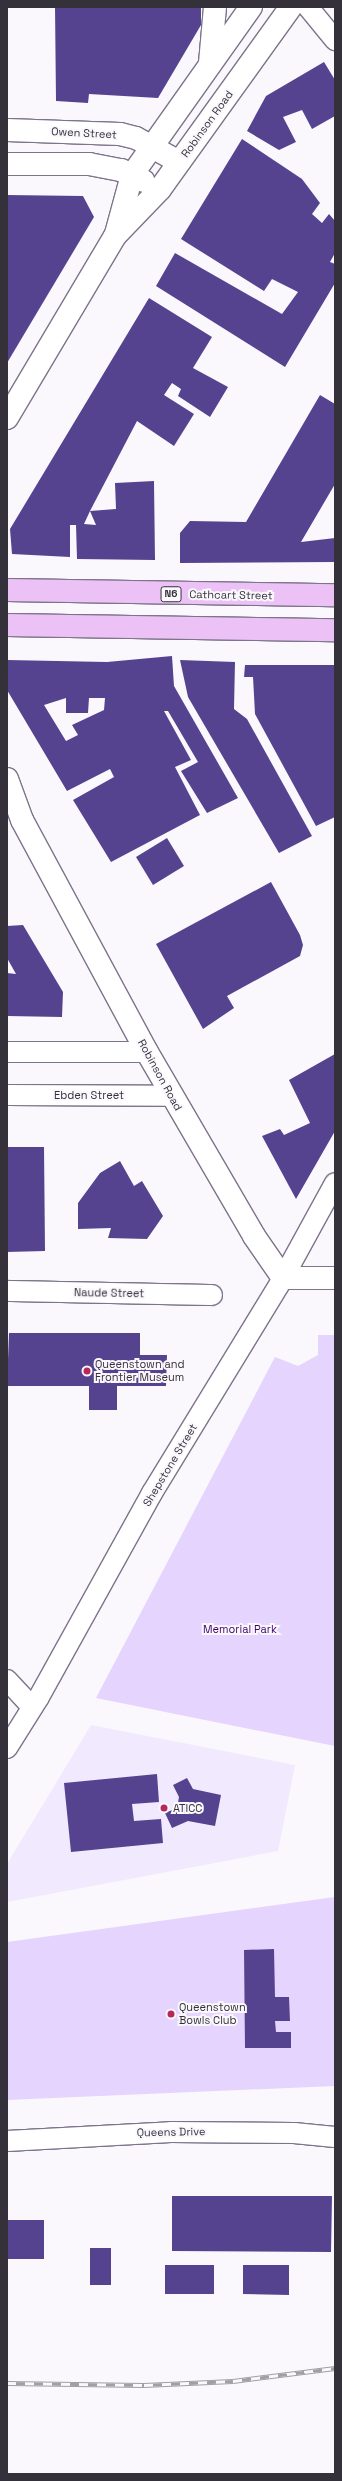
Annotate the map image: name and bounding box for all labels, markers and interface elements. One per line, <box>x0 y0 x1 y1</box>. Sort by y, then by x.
street label: Robinson Road <box>178 88 236 160</box>
street label: Owen Street <box>51 125 117 141</box>
road number: N6 <box>160 586 182 602</box>
street label: Cathcart Street <box>189 588 273 602</box>
street label: Robinson Road <box>135 1037 185 1113</box>
street label: Ebden Street <box>54 1088 124 1102</box>
street label: Naude Street <box>74 1286 144 1300</box>
place label: Queenstown and Frontier Museum <box>95 1358 185 1384</box>
marker: Queenstown and Frontier Museum <box>82 1366 92 1376</box>
street label: Shepstone Street <box>140 1421 200 1509</box>
park label: Memorial Park <box>203 1622 277 1636</box>
place label: ATICC <box>173 1801 202 1815</box>
marker: ATICC <box>158 1802 170 1814</box>
place label: Queenstown Bowls Club <box>179 2001 246 2027</box>
marker: Queenstown Bowls Club <box>166 2009 176 2019</box>
street label: Queens Drive <box>136 2125 206 2139</box>

